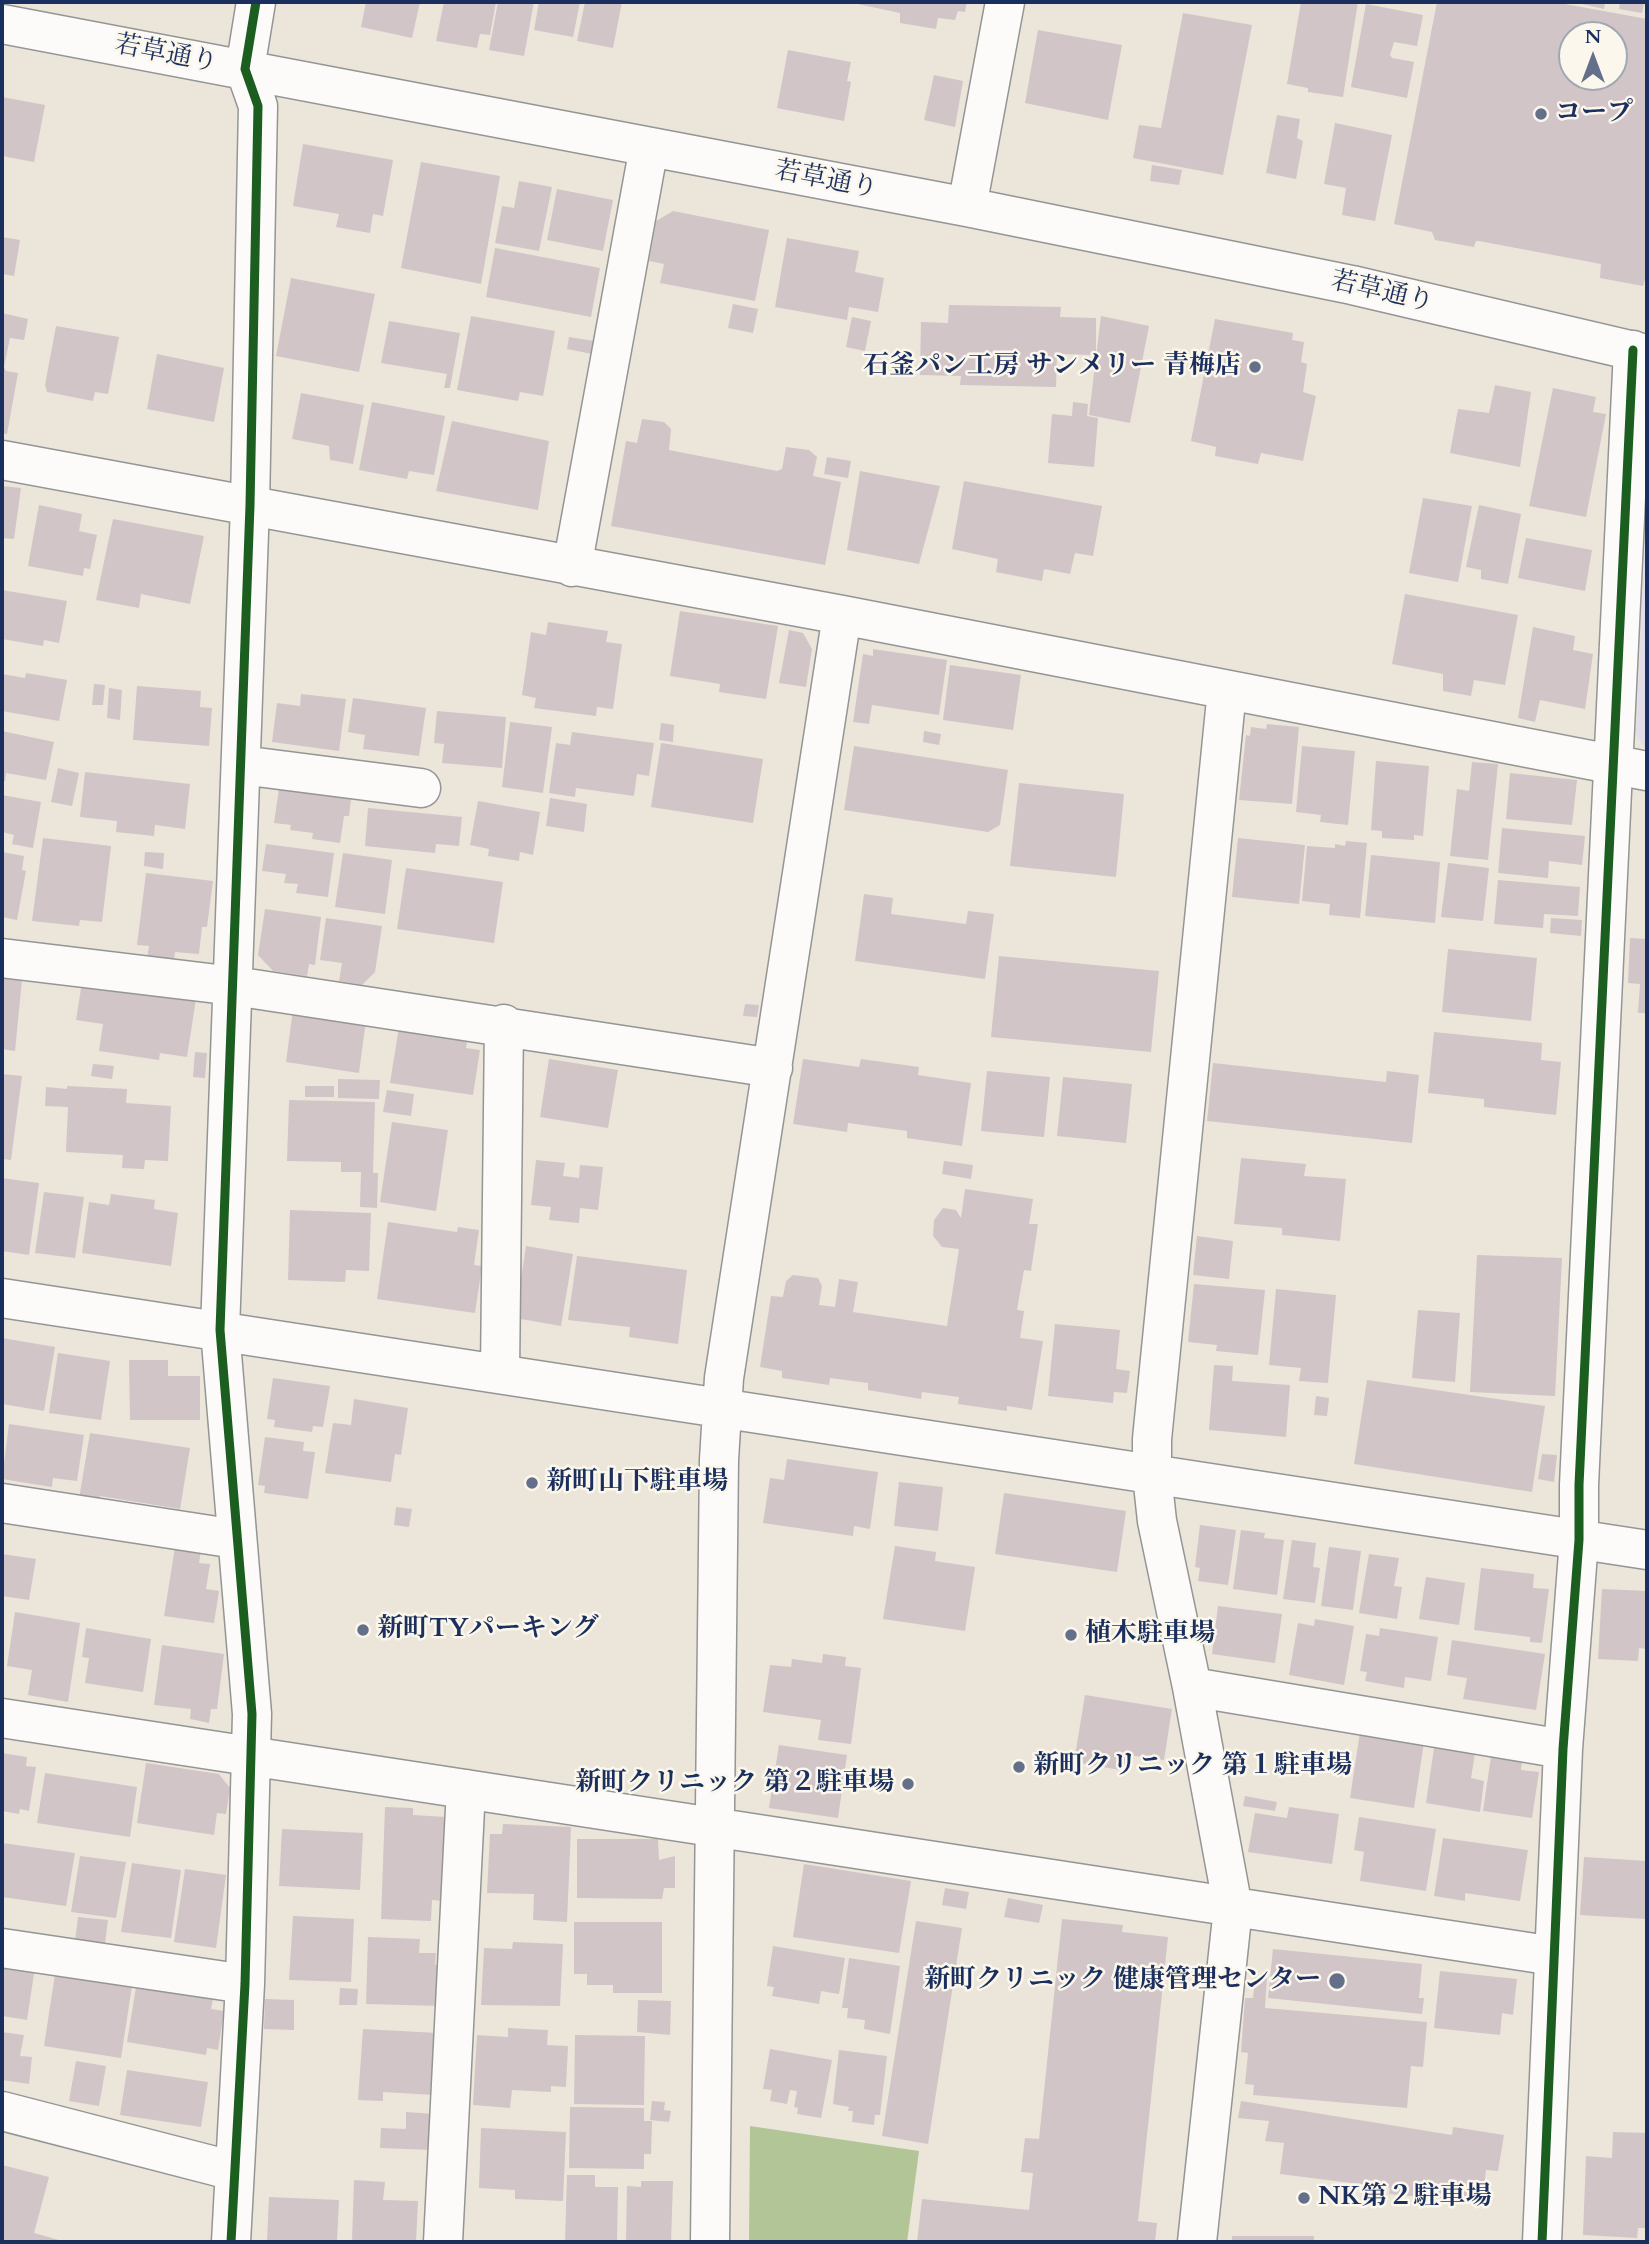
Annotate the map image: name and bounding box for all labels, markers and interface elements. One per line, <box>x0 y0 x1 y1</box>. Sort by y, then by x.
north arrow <box>1558 21 1628 91</box>
text: N <box>1585 24 1601 50</box>
street label: 若草通り <box>112 30 220 80</box>
place label: コープ <box>1555 98 1633 130</box>
marker: コープ <box>1533 106 1549 122</box>
street label: 若草通り <box>772 156 880 206</box>
street label: 若草通り <box>1328 266 1436 320</box>
place label: 石釜パン工房 サンメリー 青梅店 <box>863 351 1241 383</box>
marker: 石釜パン工房 サンメリー 青梅店 <box>1247 359 1263 375</box>
place label: 新町山下駐車場 <box>546 1467 728 1499</box>
marker: 新町山下駐車場 <box>524 1475 540 1491</box>
place label: 新町TYパーキング <box>377 1614 599 1646</box>
place label: 植木駐車場 <box>1085 1619 1215 1651</box>
marker: 新町TYパーキング <box>355 1622 371 1638</box>
marker: 植木駐車場 <box>1063 1627 1079 1643</box>
place label: 新町クリニック 第１駐車場 <box>1033 1751 1352 1783</box>
marker: 新町クリニック 第１駐車場 <box>1011 1759 1027 1775</box>
place label: 新町クリニック 第２駐車場 <box>575 1768 894 1800</box>
marker: 新町クリニック 第２駐車場 <box>900 1776 916 1792</box>
place label: 新町クリニック 健康管理センター <box>924 1965 1321 1997</box>
marker: 新町クリニック 健康管理センター <box>1327 1971 1347 1991</box>
place label: NK第２駐車場 <box>1318 2182 1492 2214</box>
marker: NK第２駐車場 <box>1296 2190 1312 2206</box>

